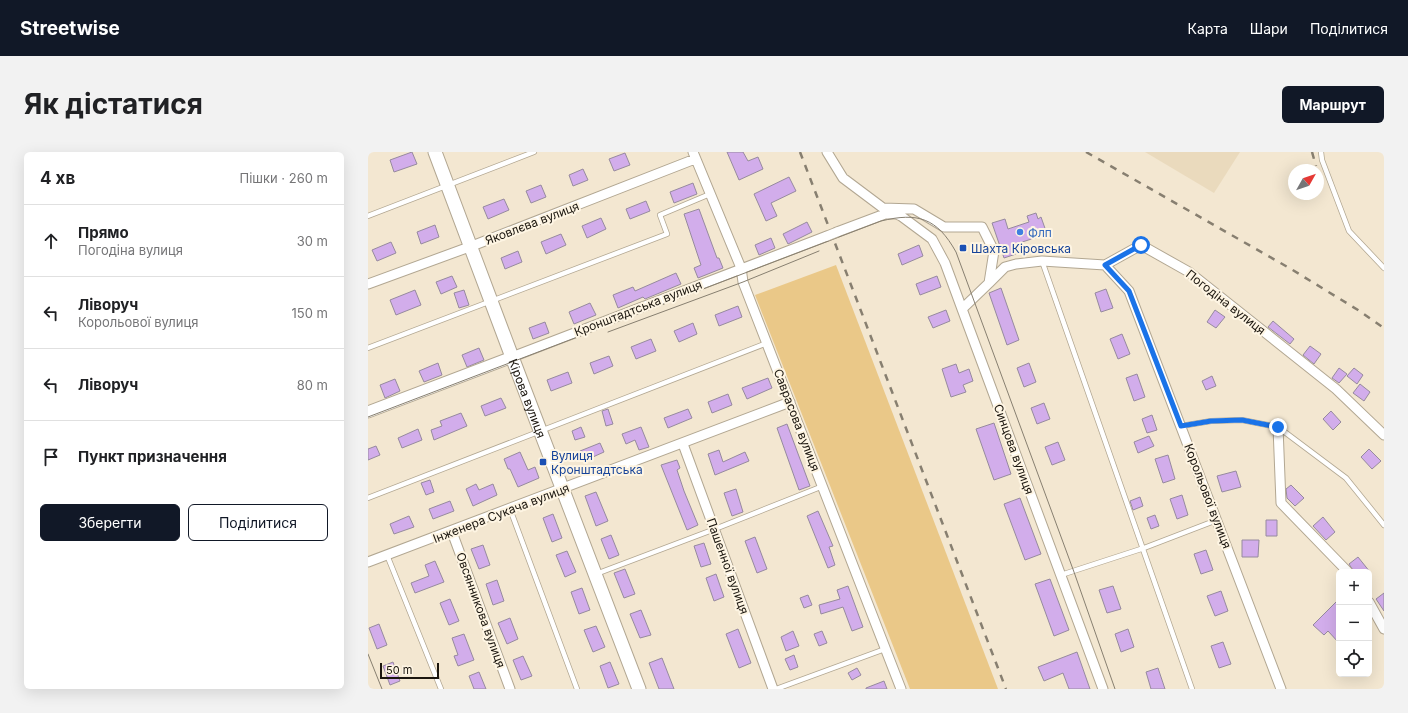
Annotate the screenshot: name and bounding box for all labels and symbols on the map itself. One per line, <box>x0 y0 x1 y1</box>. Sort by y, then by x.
north arrow <box>1288 164 1324 200</box>
street label: Яковлєва вулиця <box>483 198 581 248</box>
place label: Флп <box>1028 225 1052 240</box>
marker: Флп <box>1015 227 1025 237</box>
route start <box>1132 236 1150 254</box>
place label: Шахта Кіровська <box>971 241 1071 256</box>
marker: Шахта Кіровська <box>958 243 968 253</box>
street label: Погодіна вулиця <box>1183 266 1269 338</box>
street label: Кронштадтська вулиця <box>572 277 704 339</box>
street label: Кірова вулиця <box>506 356 550 440</box>
street label: Саврасова вулиця <box>771 367 823 473</box>
street label: Синцова вулиця <box>991 402 1037 496</box>
route end <box>1269 418 1287 436</box>
street label: Корольової вулиця <box>1181 441 1235 551</box>
place label: Вулиця Кронштадтська <box>551 448 643 477</box>
marker: Вулиця Кронштадтська <box>538 457 548 467</box>
street label: Інженера Сукача вулиця <box>431 480 571 546</box>
street label: Пашенної вулиця <box>704 516 752 616</box>
street label: Овсянникова вулиця <box>453 550 509 670</box>
scale bar <box>380 661 439 680</box>

